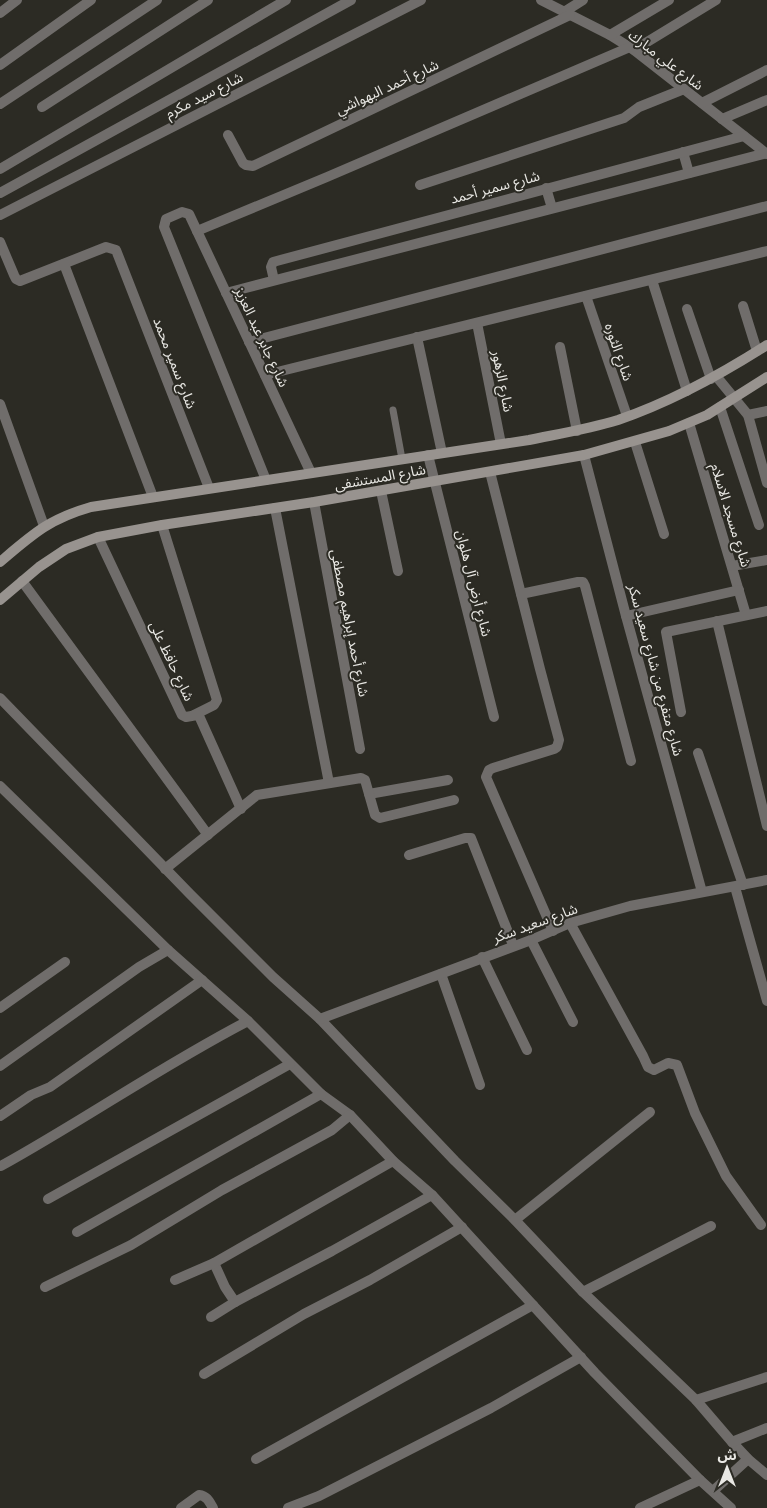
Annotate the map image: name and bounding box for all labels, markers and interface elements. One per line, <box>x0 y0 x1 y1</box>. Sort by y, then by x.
street label: شارع علي مبارك <box>623 26 707 96</box>
street label: شارع أحمد البهواشي <box>333 55 442 121</box>
street label: شارع سيد مكرم <box>162 68 247 124</box>
street label: شارع سمير أحمد <box>448 166 542 209</box>
street label: شارع جابر عبد العزيز <box>229 283 293 391</box>
street label: شارع سمير محمد <box>147 315 201 412</box>
street label: شارع الثوره <box>599 321 637 384</box>
street label: شارع الزهور <box>486 348 518 414</box>
street label: شارع المستشفى <box>333 460 427 496</box>
street label: شارع مسجد الاسلام <box>705 461 755 570</box>
street label: شارع أرض آل هلوان <box>450 528 496 639</box>
street label: شارع أحمد إبراهيم مصطفى <box>325 548 373 699</box>
street label: شارع متفرع من شارع سعيد سكر <box>622 581 688 758</box>
street label: شارع حافظ على <box>144 618 198 705</box>
street label: شارع سعيد سكر <box>489 899 581 949</box>
north arrow <box>702 1443 752 1493</box>
text: ش <box>717 1446 737 1464</box>

